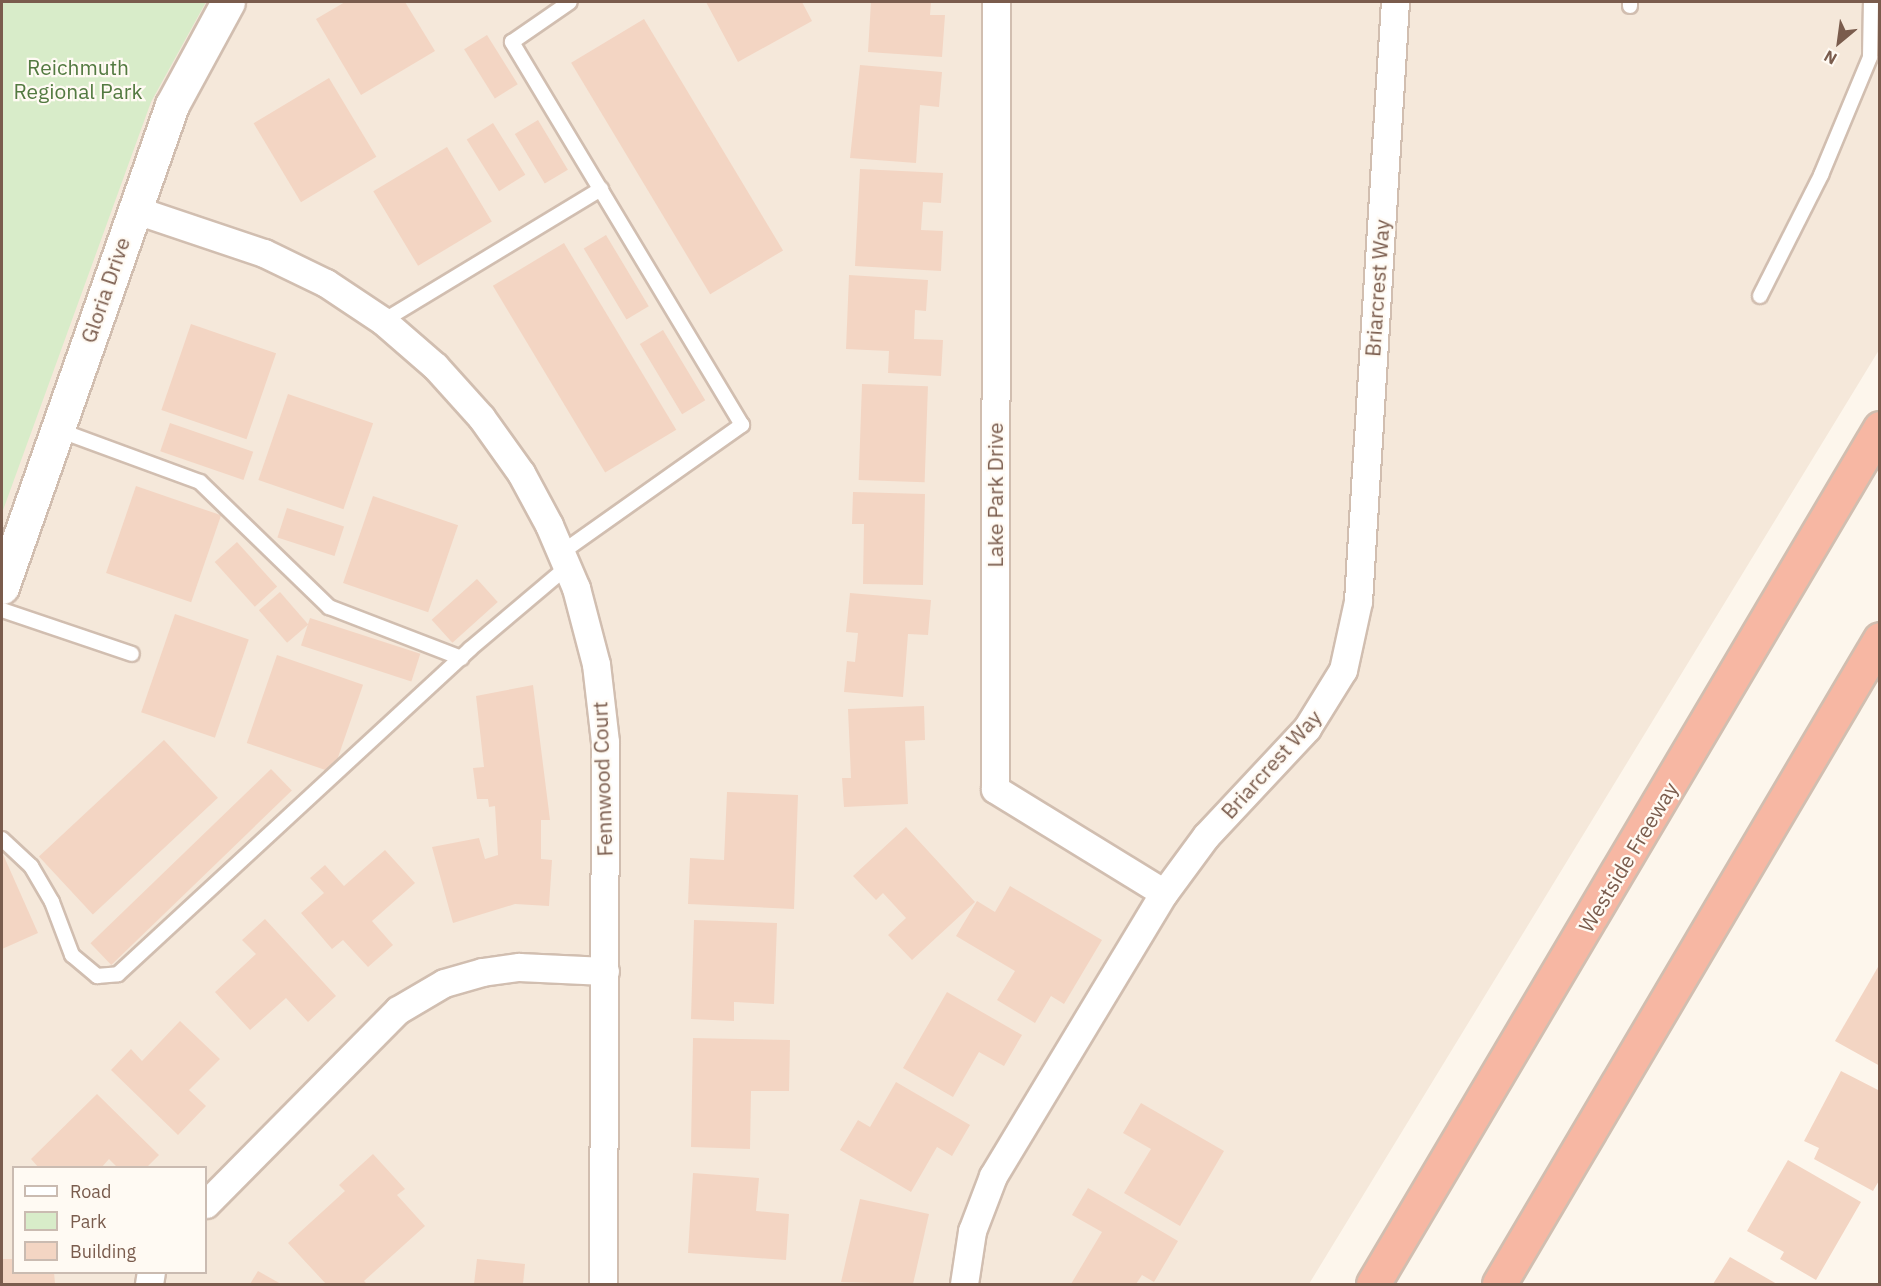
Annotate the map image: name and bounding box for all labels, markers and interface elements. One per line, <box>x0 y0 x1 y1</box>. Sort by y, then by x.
north arrow <box>1809 12 1869 72</box>
text: N <box>1820 46 1840 69</box>
park label: Reichmuth Regional Park <box>13 54 143 104</box>
street label: Briarcrest Way <box>1360 218 1394 358</box>
street label: Gloria Drive <box>75 234 135 346</box>
street label: Lake Park Drive <box>982 422 1008 568</box>
street label: Fennwood Court <box>587 701 617 857</box>
street label: Briarcrest Way <box>1216 704 1326 824</box>
street label: Westside Freeway <box>1573 777 1683 937</box>
legend <box>12 1166 207 1274</box>
text: Road <box>70 1180 111 1203</box>
text: Park <box>70 1210 106 1233</box>
text: Building <box>70 1240 136 1263</box>

